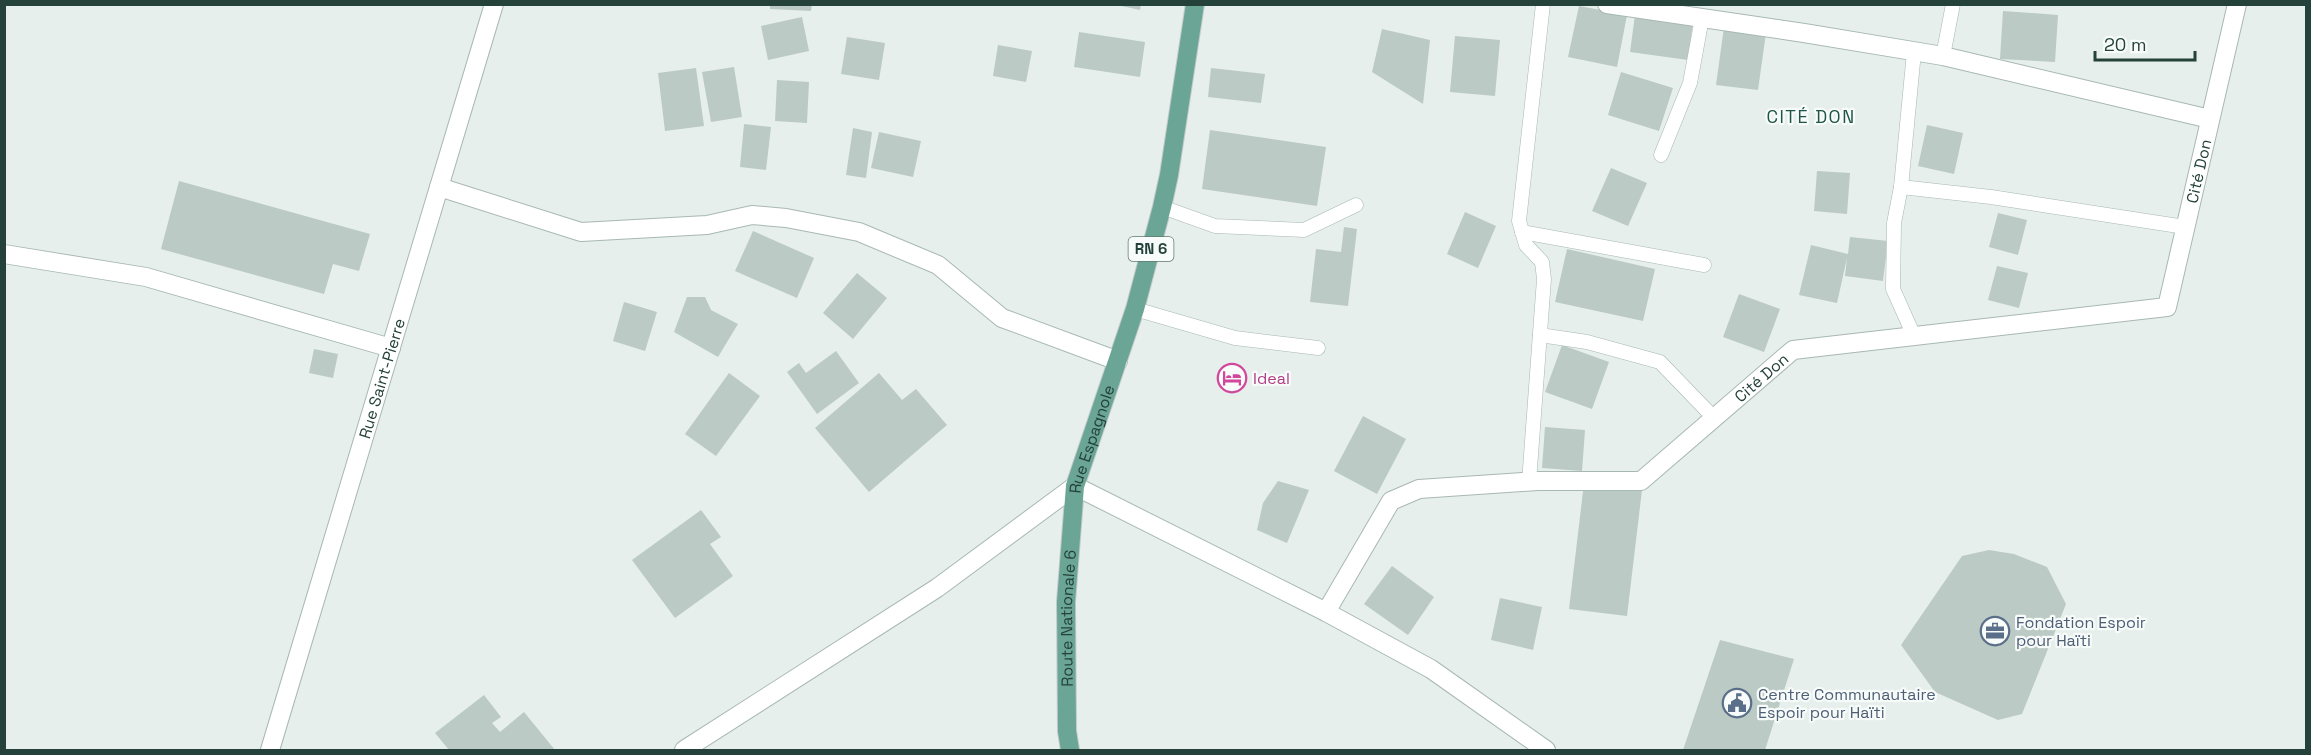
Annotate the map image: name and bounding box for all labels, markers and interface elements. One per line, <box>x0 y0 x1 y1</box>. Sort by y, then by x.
scale bar <box>2095 24 2196 62</box>
text: 20 m <box>2104 33 2147 56</box>
district label: CITÉ DON <box>1766 105 1856 128</box>
street label: Cité Don <box>2181 137 2216 205</box>
road number: RN 6 <box>1128 237 1174 261</box>
street label: Rue Saint-Pierre <box>354 316 410 441</box>
street label: Cité Don <box>1730 349 1793 407</box>
hotel icon: Ideal <box>1216 362 1248 394</box>
place label: Ideal <box>1253 368 1290 389</box>
street label: Rue Espagnole <box>1064 382 1120 494</box>
street label: Route Nationale 6 <box>1056 549 1081 687</box>
place label: Fondation Espoir pour Haïti <box>2016 612 2146 651</box>
office icon: Fondation Espoir pour Haïti <box>1979 615 2011 647</box>
place label: Centre Communautaire Espoir pour Haïti <box>1758 684 1936 723</box>
public building icon: Centre Communautaire Espoir pour Haïti <box>1721 687 1753 719</box>

